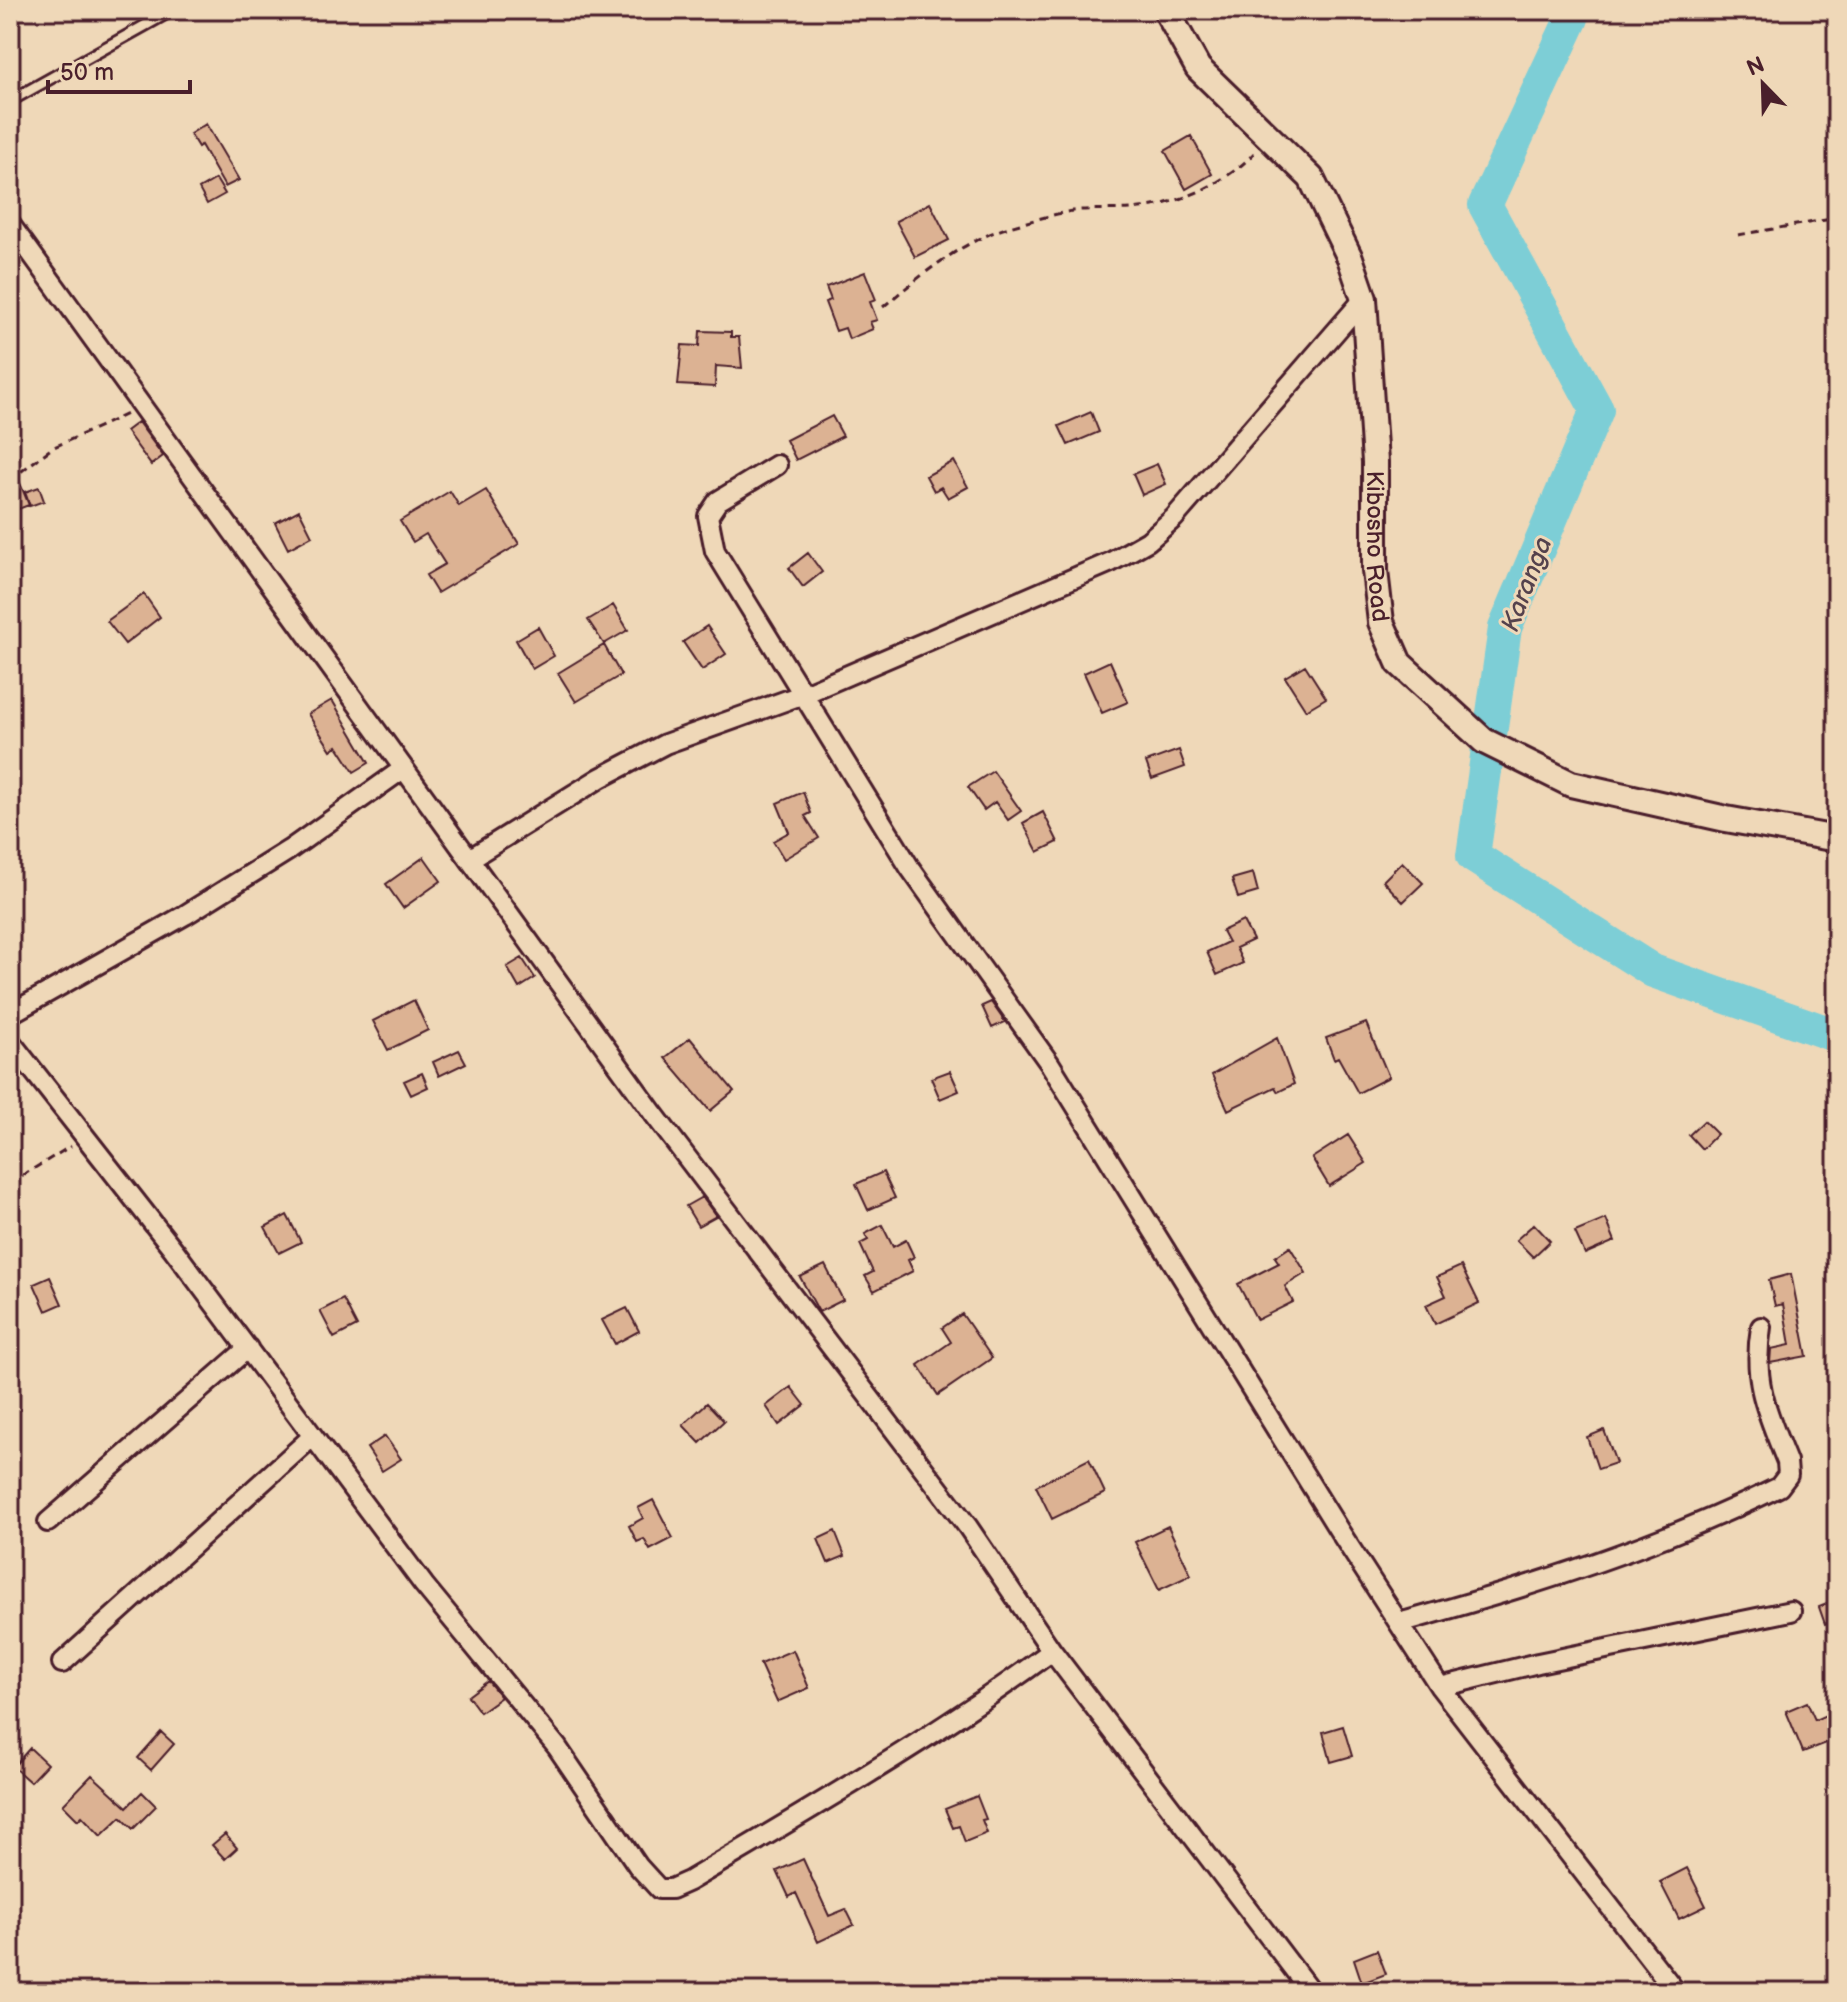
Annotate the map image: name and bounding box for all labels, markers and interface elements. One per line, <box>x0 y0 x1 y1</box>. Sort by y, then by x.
scale bar <box>48 44 190 94</box>
north arrow <box>1723 44 1803 124</box>
text: N <box>1743 51 1769 83</box>
text: 50 m <box>60 58 114 87</box>
street label: Kibosho Road <box>1359 471 1395 624</box>
water label: Karanga <box>1495 533 1560 636</box>

